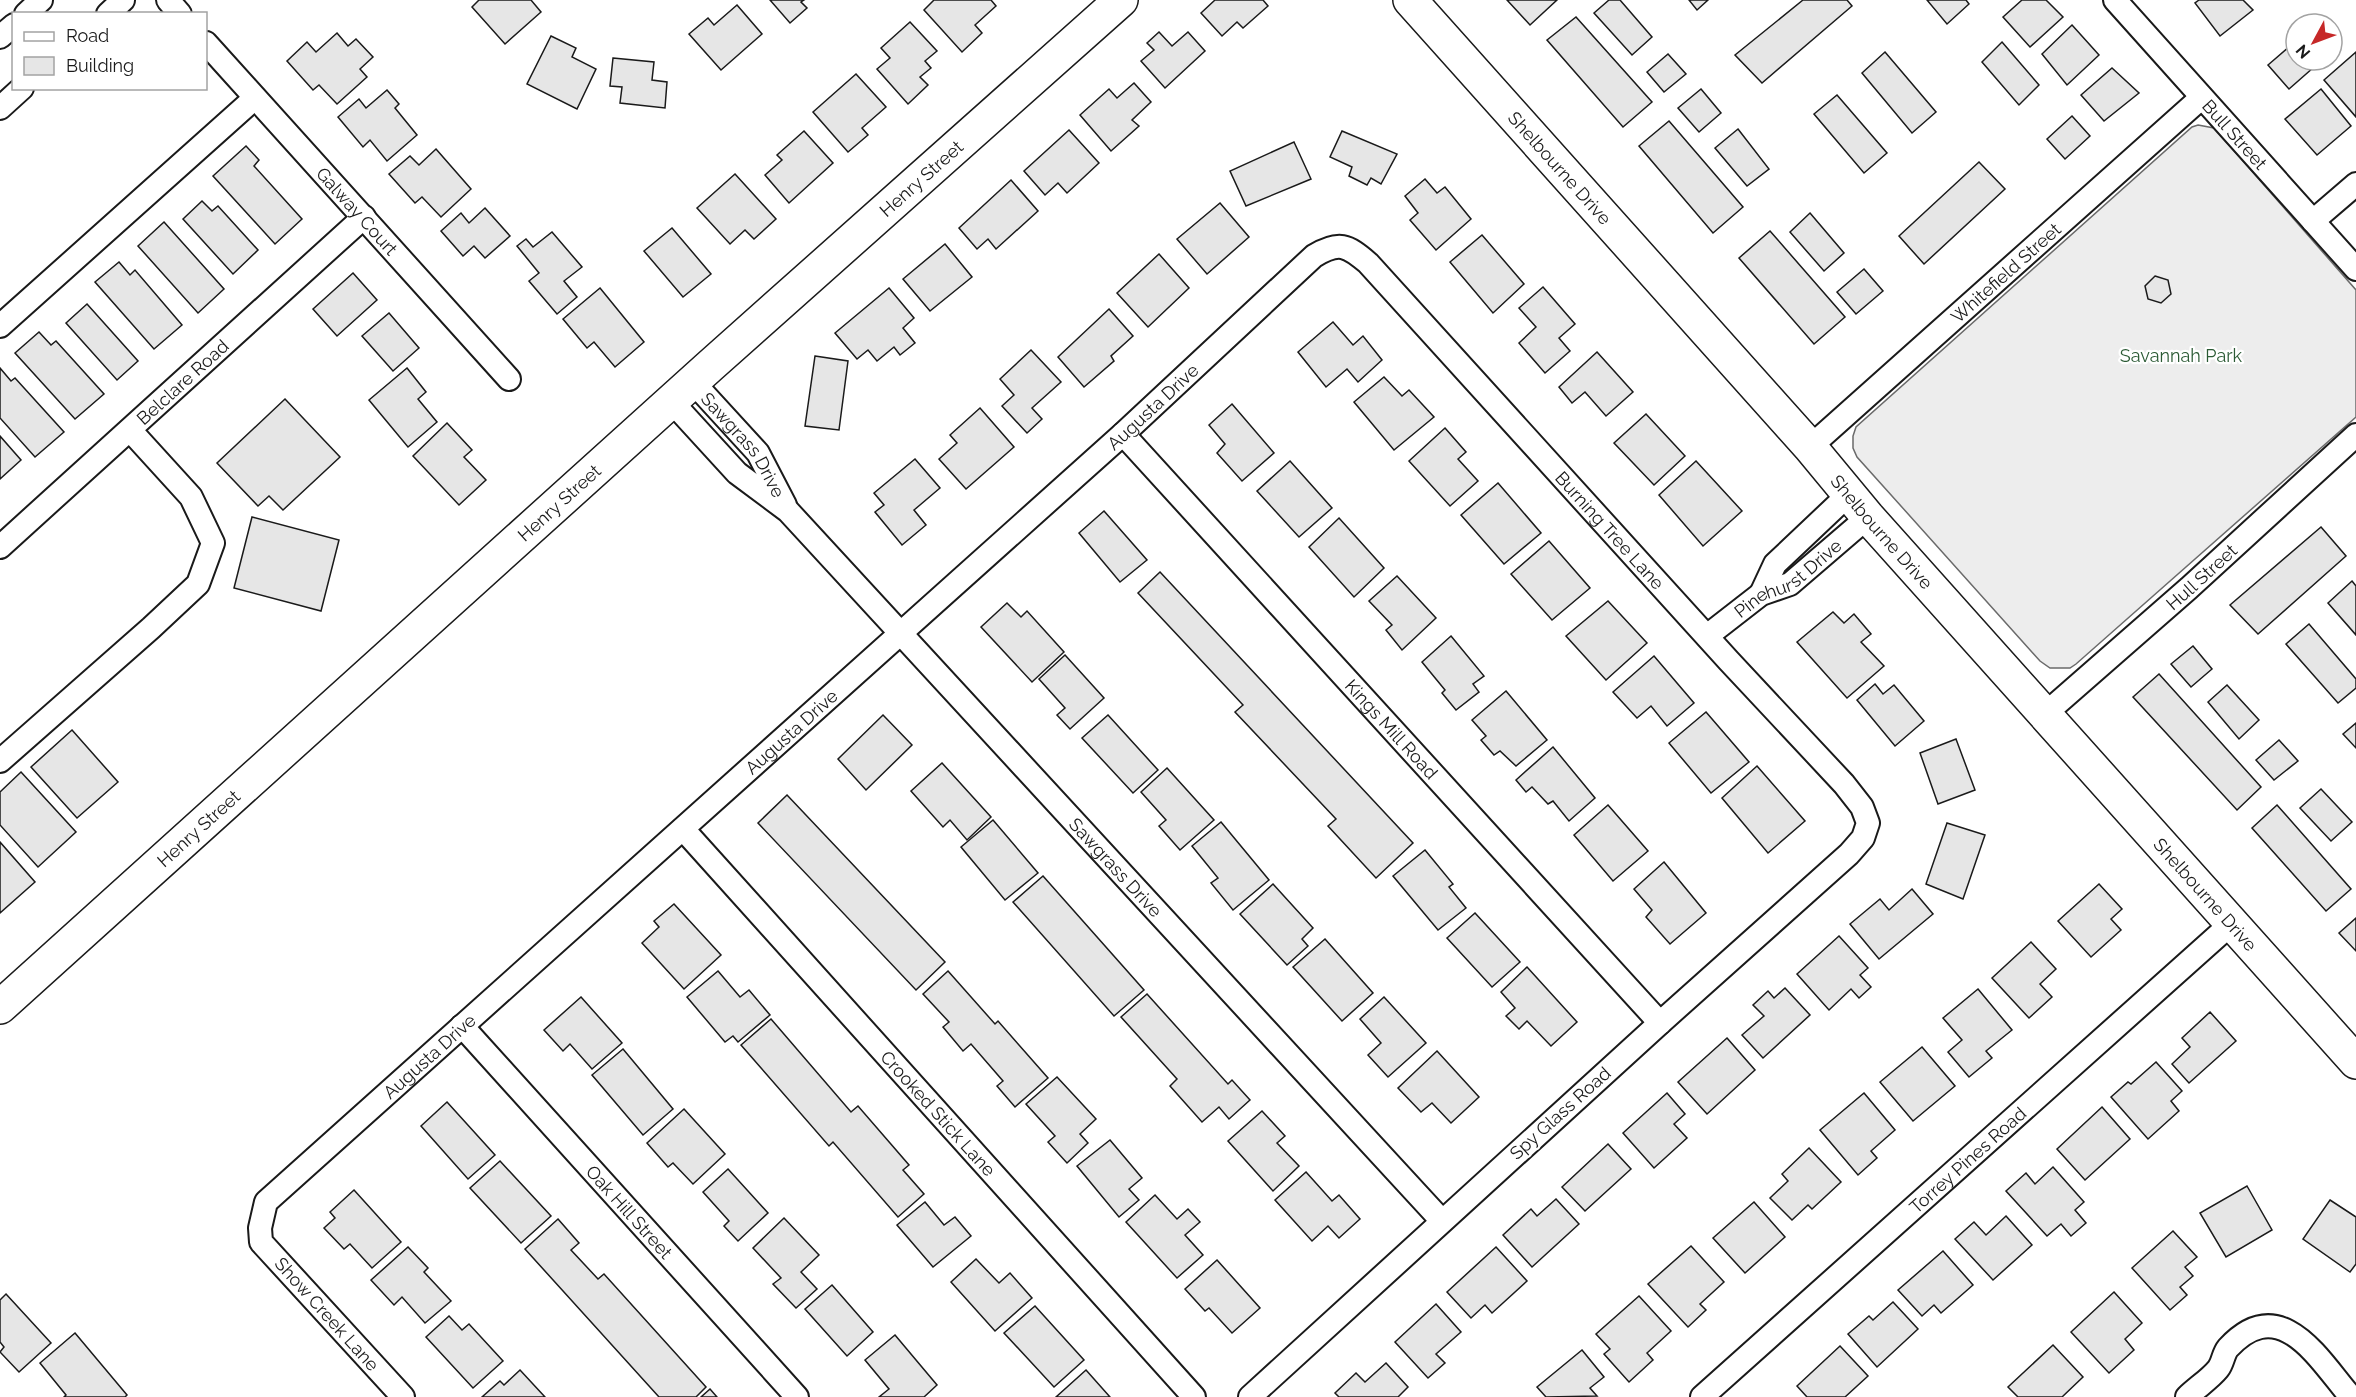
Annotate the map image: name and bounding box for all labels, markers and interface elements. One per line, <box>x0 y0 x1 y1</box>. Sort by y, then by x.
legend <box>12 12 207 90</box>
north arrow <box>2284 12 2344 72</box>
text: Road <box>66 25 109 46</box>
text: N <box>2292 41 2314 62</box>
text: Building <box>66 55 134 76</box>
street label: Bull Street <box>2198 95 2272 173</box>
street label: Shelbourne Drive <box>1504 107 1616 229</box>
street label: Henry Street <box>875 136 967 221</box>
street label: Galway Court <box>312 162 402 259</box>
street label: Whitefield Street <box>1946 218 2065 327</box>
street label: Belclare Road <box>132 335 232 429</box>
park label: Savannah Park <box>2120 345 2243 366</box>
street label: Augusta Drive <box>1103 359 1203 454</box>
street label: Sawgrass Drive <box>697 388 790 501</box>
street label: Henry Street <box>513 460 605 545</box>
street label: Burning Tree Lane <box>1551 467 1669 594</box>
street label: Shelbourne Drive <box>1827 470 1938 593</box>
street label: Pinehurst Drive <box>1730 534 1846 622</box>
street label: Hull Street <box>2162 539 2241 614</box>
street label: Kings Mill Road <box>1341 675 1442 783</box>
street label: Augusta Drive <box>741 684 842 778</box>
street label: Henry Street <box>152 785 244 871</box>
street label: Sawgrass Drive <box>1065 813 1167 921</box>
street label: Shelbourne Drive <box>2150 833 2262 955</box>
street label: Augusta Drive <box>379 1009 480 1103</box>
street label: Crooked Stick Lane <box>877 1046 1001 1180</box>
street label: Spy Glass Road <box>1505 1062 1615 1164</box>
street label: Torrey Pines Road <box>1905 1102 2030 1217</box>
street label: Oak Hill Street <box>582 1161 677 1263</box>
street label: Show Creek Lane <box>271 1253 384 1375</box>

